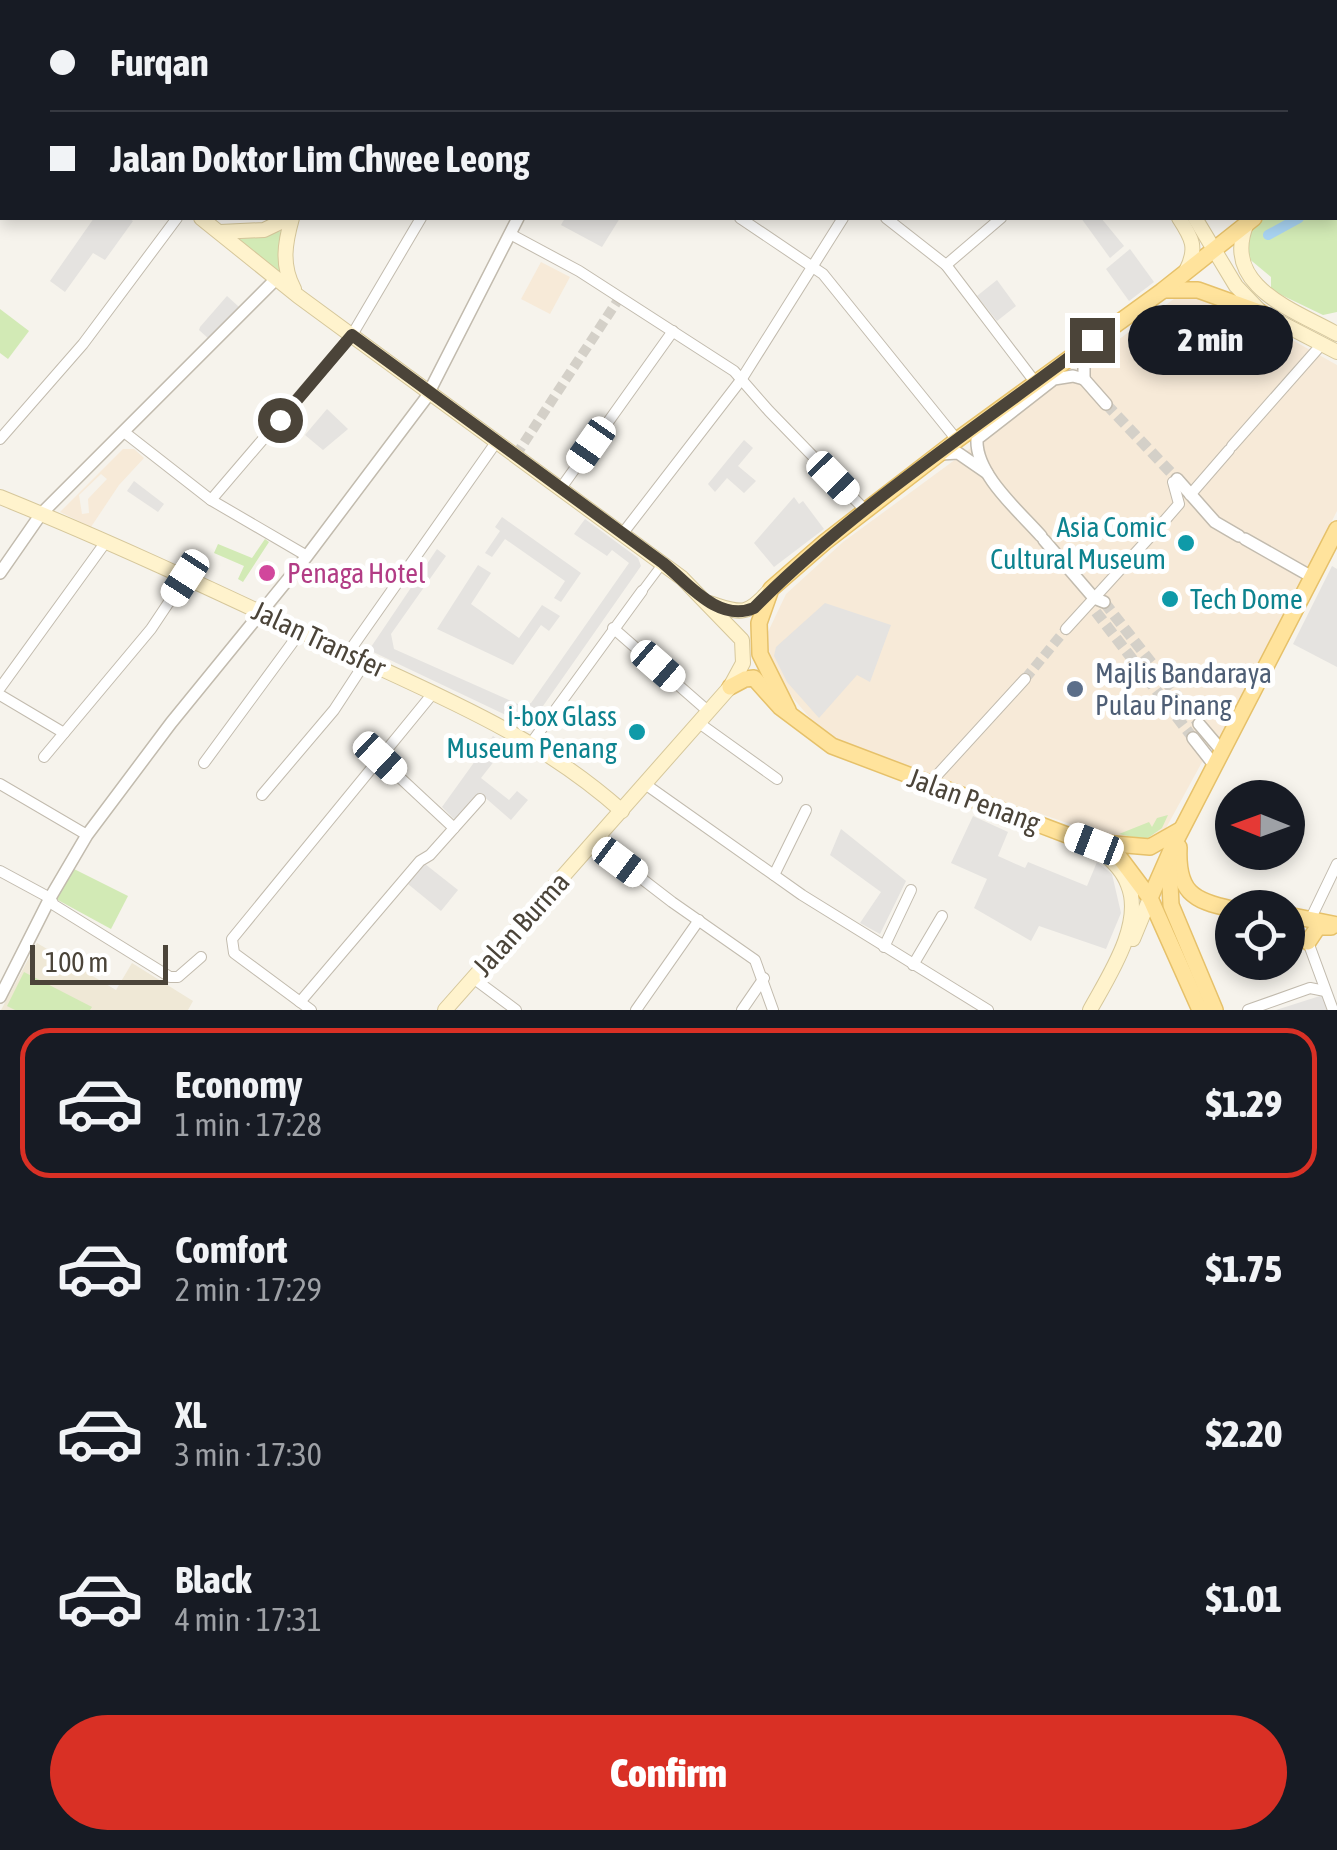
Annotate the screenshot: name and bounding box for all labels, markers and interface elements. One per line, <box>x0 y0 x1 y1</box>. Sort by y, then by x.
text: Furqan <box>110 41 209 84</box>
text: Jalan Doktor Lim Chwee Leong <box>110 137 530 180</box>
callout: 2 min <box>1127 305 1292 375</box>
route end <box>1070 318 1115 363</box>
text: 2 min <box>1178 321 1243 358</box>
route start <box>258 398 303 443</box>
car <box>562 412 620 478</box>
car <box>801 446 865 510</box>
place label: Asia Comic Cultural Museum <box>990 511 1167 575</box>
marker: Asia Comic Cultural Museum <box>1175 532 1197 554</box>
car <box>156 545 214 611</box>
place label: Penaga Hotel <box>287 557 426 589</box>
marker: Penaga Hotel <box>256 562 278 584</box>
place label: Tech Dome <box>1190 583 1303 615</box>
marker: Tech Dome <box>1159 588 1181 610</box>
street label: Jalan Transfer <box>247 594 391 684</box>
car <box>626 635 690 697</box>
place label: Majlis Bandaraya Pulau Pinang <box>1095 657 1272 721</box>
marker: Majlis Bandaraya Pulau Pinang <box>1064 678 1086 700</box>
place label: i-box Glass Museum Penang <box>446 700 617 764</box>
marker: i-box Glass Museum Penang <box>626 721 648 743</box>
car <box>348 727 412 789</box>
street label: Jalan Penang <box>904 761 1044 839</box>
north arrow <box>1215 780 1305 870</box>
map controls <box>1215 780 1305 980</box>
car <box>1061 819 1127 869</box>
car <box>587 832 653 892</box>
street label: Jalan Burma <box>466 866 576 982</box>
button: locate <box>1215 890 1305 980</box>
scale bar <box>30 940 168 984</box>
text: 100 m <box>45 946 108 978</box>
icon: car <box>55 1058 145 1148</box>
text: Economy <box>175 1063 302 1106</box>
text: $1.29 <box>1206 1082 1282 1125</box>
text: 1 min · 17:28 <box>175 1106 322 1143</box>
icon: car <box>55 1223 145 1313</box>
text: Comfort <box>175 1228 287 1271</box>
text: $1.75 <box>1206 1247 1282 1290</box>
text: 2 min · 17:29 <box>175 1271 322 1308</box>
icon: car <box>55 1388 145 1478</box>
text: XL <box>175 1393 207 1436</box>
text: $2.20 <box>1206 1412 1282 1455</box>
text: 3 min · 17:30 <box>175 1436 322 1473</box>
icon: car <box>55 1553 145 1643</box>
text: Black <box>175 1558 252 1601</box>
text: $1.01 <box>1206 1577 1282 1620</box>
text: 4 min · 17:31 <box>175 1601 322 1638</box>
button: Confirm <box>50 1715 1287 1830</box>

